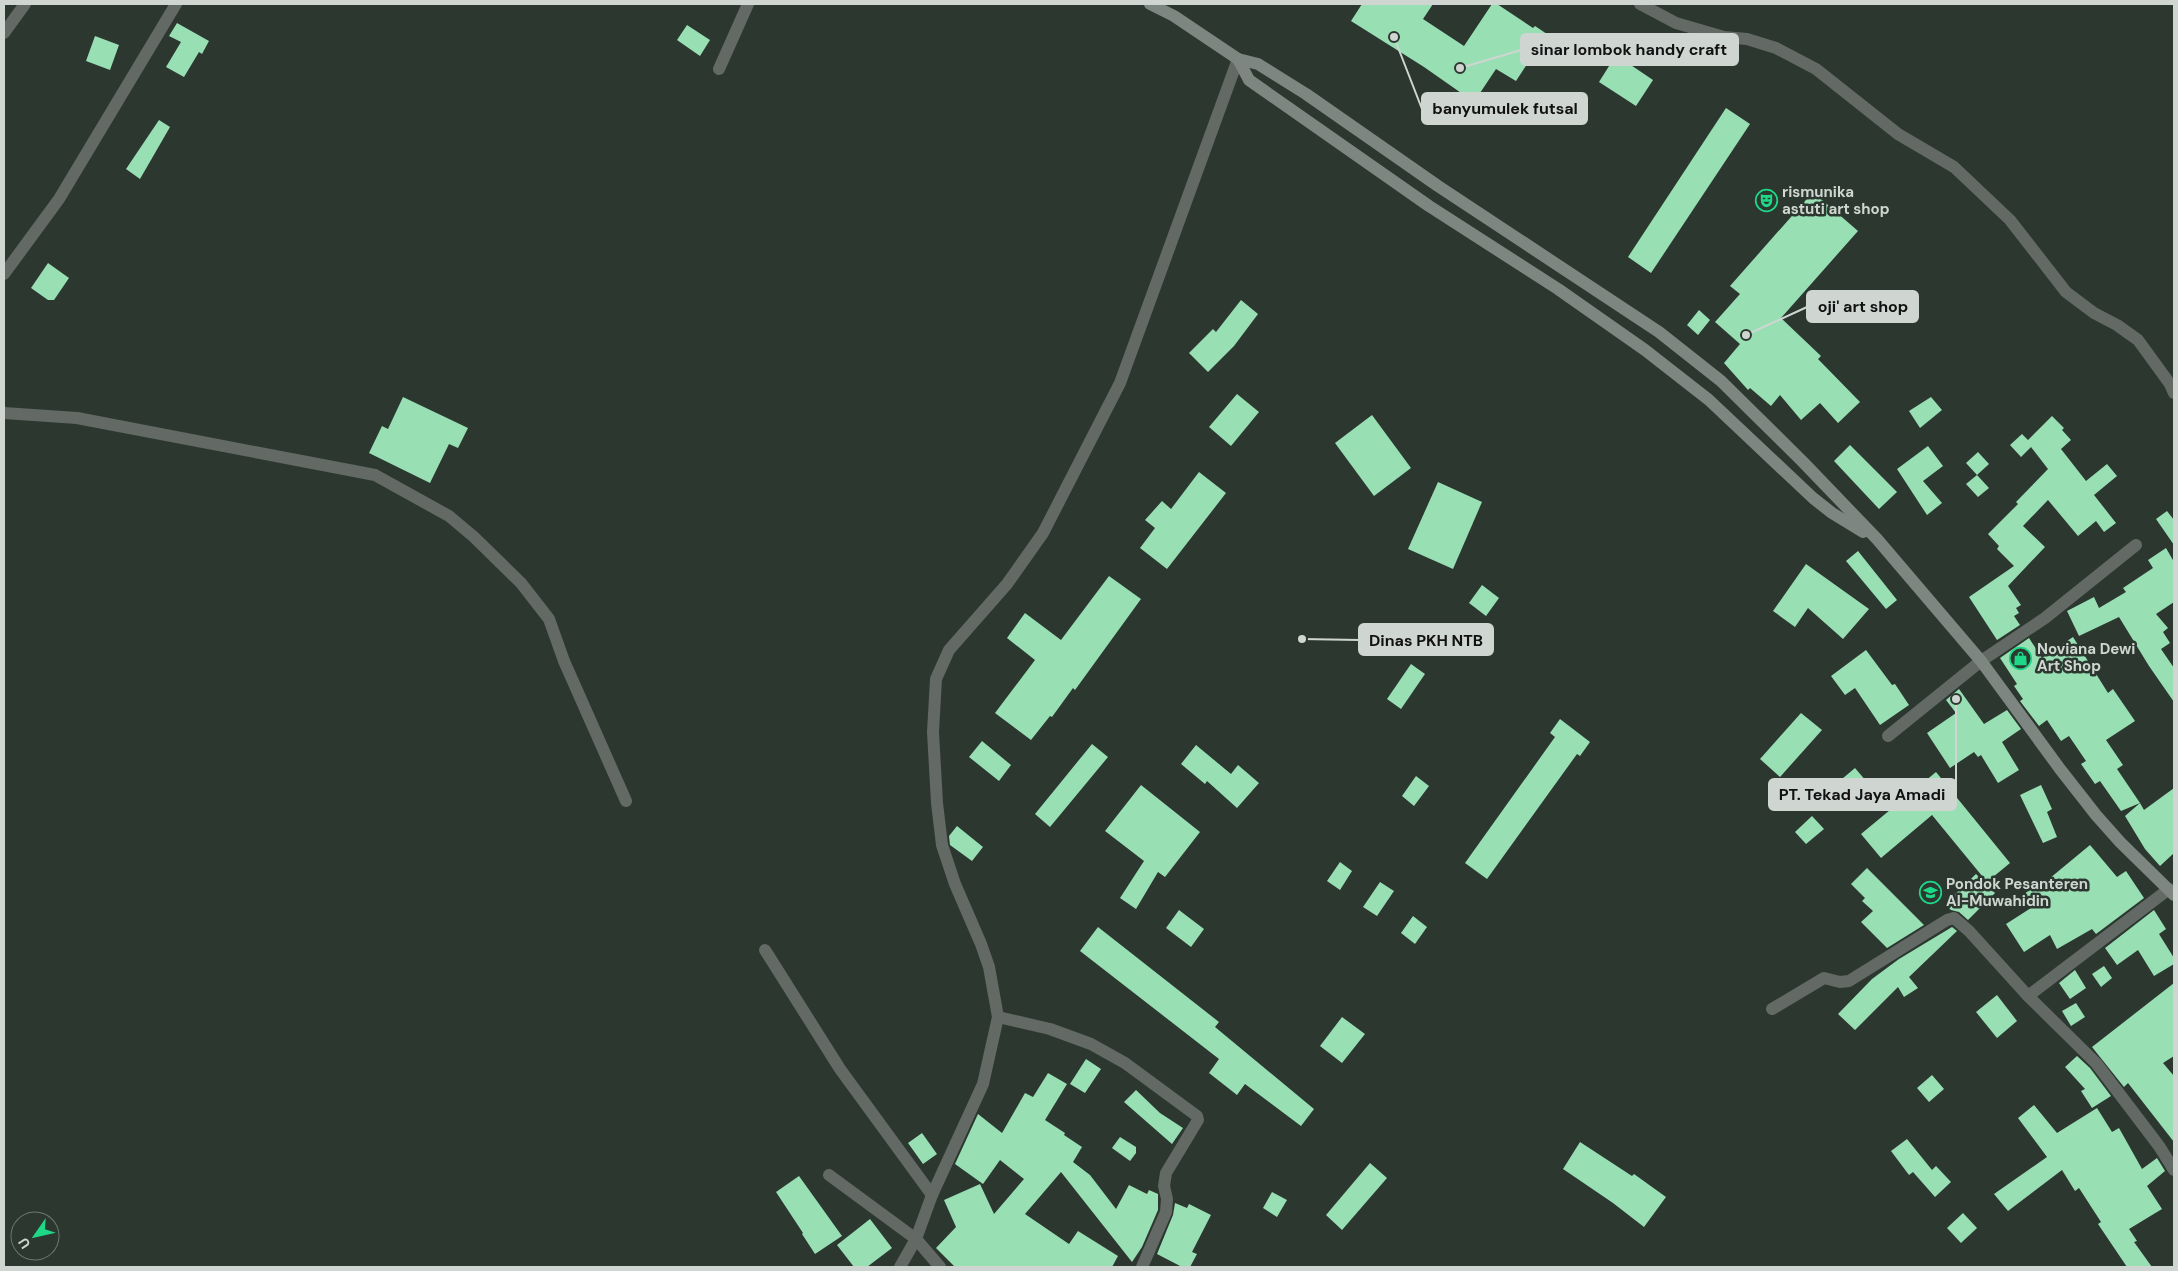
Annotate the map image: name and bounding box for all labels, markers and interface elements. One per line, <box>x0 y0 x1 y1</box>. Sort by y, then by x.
callout: sinar lombok handy craft <box>1521 34 1738 65</box>
text: sinar lombok handy craft <box>1531 39 1727 60</box>
callout: banyumulek futsal <box>1422 93 1587 124</box>
text: banyumulek futsal <box>1432 98 1578 119</box>
place label: rismunika astuti art shop <box>1782 182 1890 219</box>
theatre icon: rismunika astuti art shop <box>1754 189 1778 213</box>
callout: oji' art shop <box>1807 291 1918 322</box>
text: oji' art shop <box>1818 296 1908 317</box>
callout: Dinas PKH NTB <box>1359 624 1493 655</box>
text: Dinas PKH NTB <box>1369 630 1483 651</box>
place label: Noviana Dewi Art Shop <box>2037 639 2135 676</box>
shop icon: Noviana Dewi Art Shop <box>2009 646 2033 670</box>
callout: PT. Tekad Jaya Amadi <box>1769 779 1956 810</box>
text: PT. Tekad Jaya Amadi <box>1779 784 1945 805</box>
place label: Pondok Pesanteren Al-Muwahidin <box>1946 874 2088 911</box>
school or university icon: Pondok Pesanteren Al-Muwahidin <box>1918 881 1942 905</box>
north arrow <box>10 1211 60 1261</box>
text: U <box>14 1234 34 1252</box>

